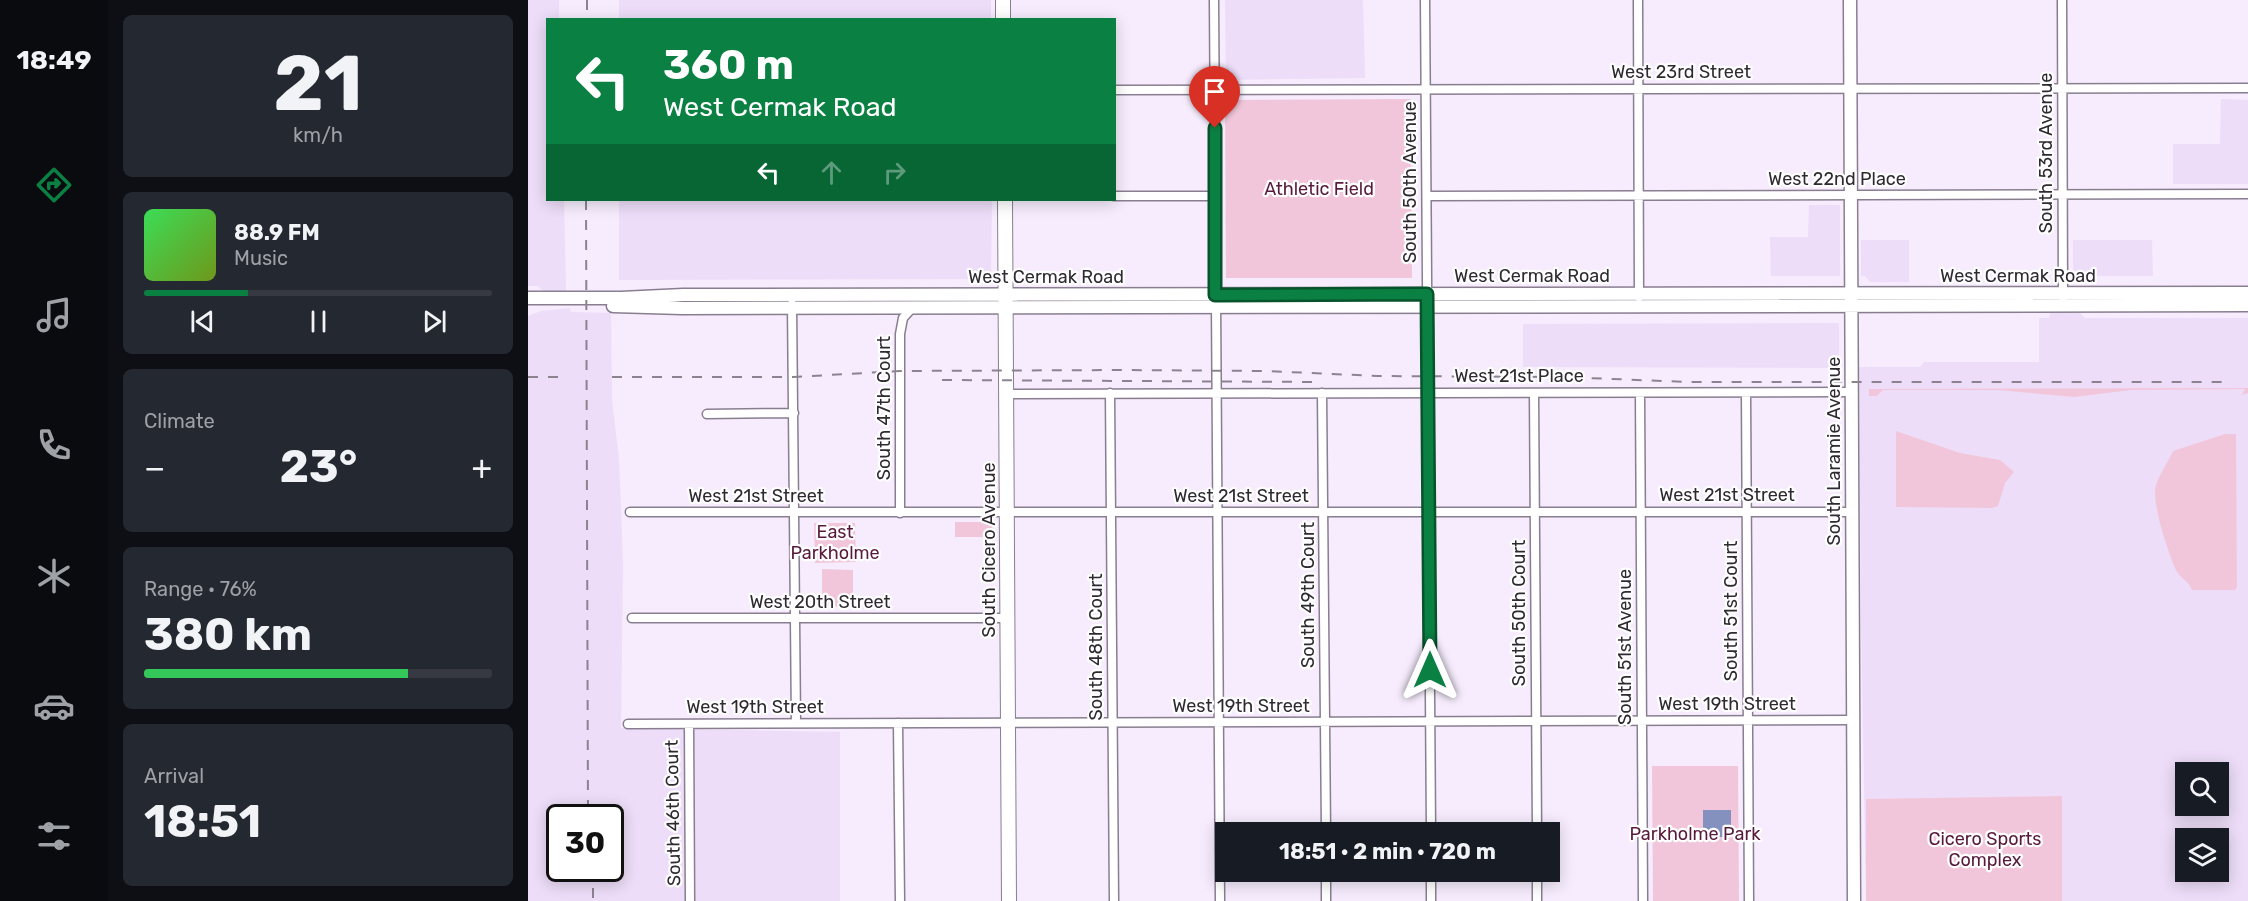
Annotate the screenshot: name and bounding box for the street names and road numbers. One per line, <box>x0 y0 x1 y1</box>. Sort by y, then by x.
street label: West 23rd Street <box>1611 61 1751 83</box>
street label: South 53rd Avenue <box>2035 73 2057 233</box>
street label: South 50th Avenue <box>1399 101 1421 263</box>
street label: West 22nd Place <box>1768 168 1906 190</box>
street label: West Cermak Road <box>1454 265 1610 287</box>
street label: West Cermak Road <box>1940 265 2096 287</box>
street label: West Cermak Road <box>968 266 1124 288</box>
street label: South 47th Court <box>873 336 895 480</box>
street label: South Laramie Avenue <box>1823 357 1845 545</box>
street label: West 21st Place <box>1454 365 1584 387</box>
street label: South Cicero Avenue <box>978 462 1000 638</box>
street label: West 21st Street <box>1659 484 1795 506</box>
street label: West 21st Street <box>688 485 824 507</box>
street label: West 21st Street <box>1173 485 1309 507</box>
street label: South 49th Court <box>1297 522 1319 668</box>
street label: South 50th Court <box>1508 540 1530 686</box>
street label: South 51st Court <box>1720 541 1742 681</box>
street label: South 51st Avenue <box>1614 569 1636 725</box>
street label: South 48th Court <box>1085 574 1107 720</box>
street label: West 20th Street <box>749 591 891 613</box>
street label: West 19th Street <box>1658 693 1796 715</box>
street label: West 19th Street <box>1172 695 1310 717</box>
street label: West 19th Street <box>686 696 824 718</box>
street label: South 46th Court <box>661 740 685 886</box>

